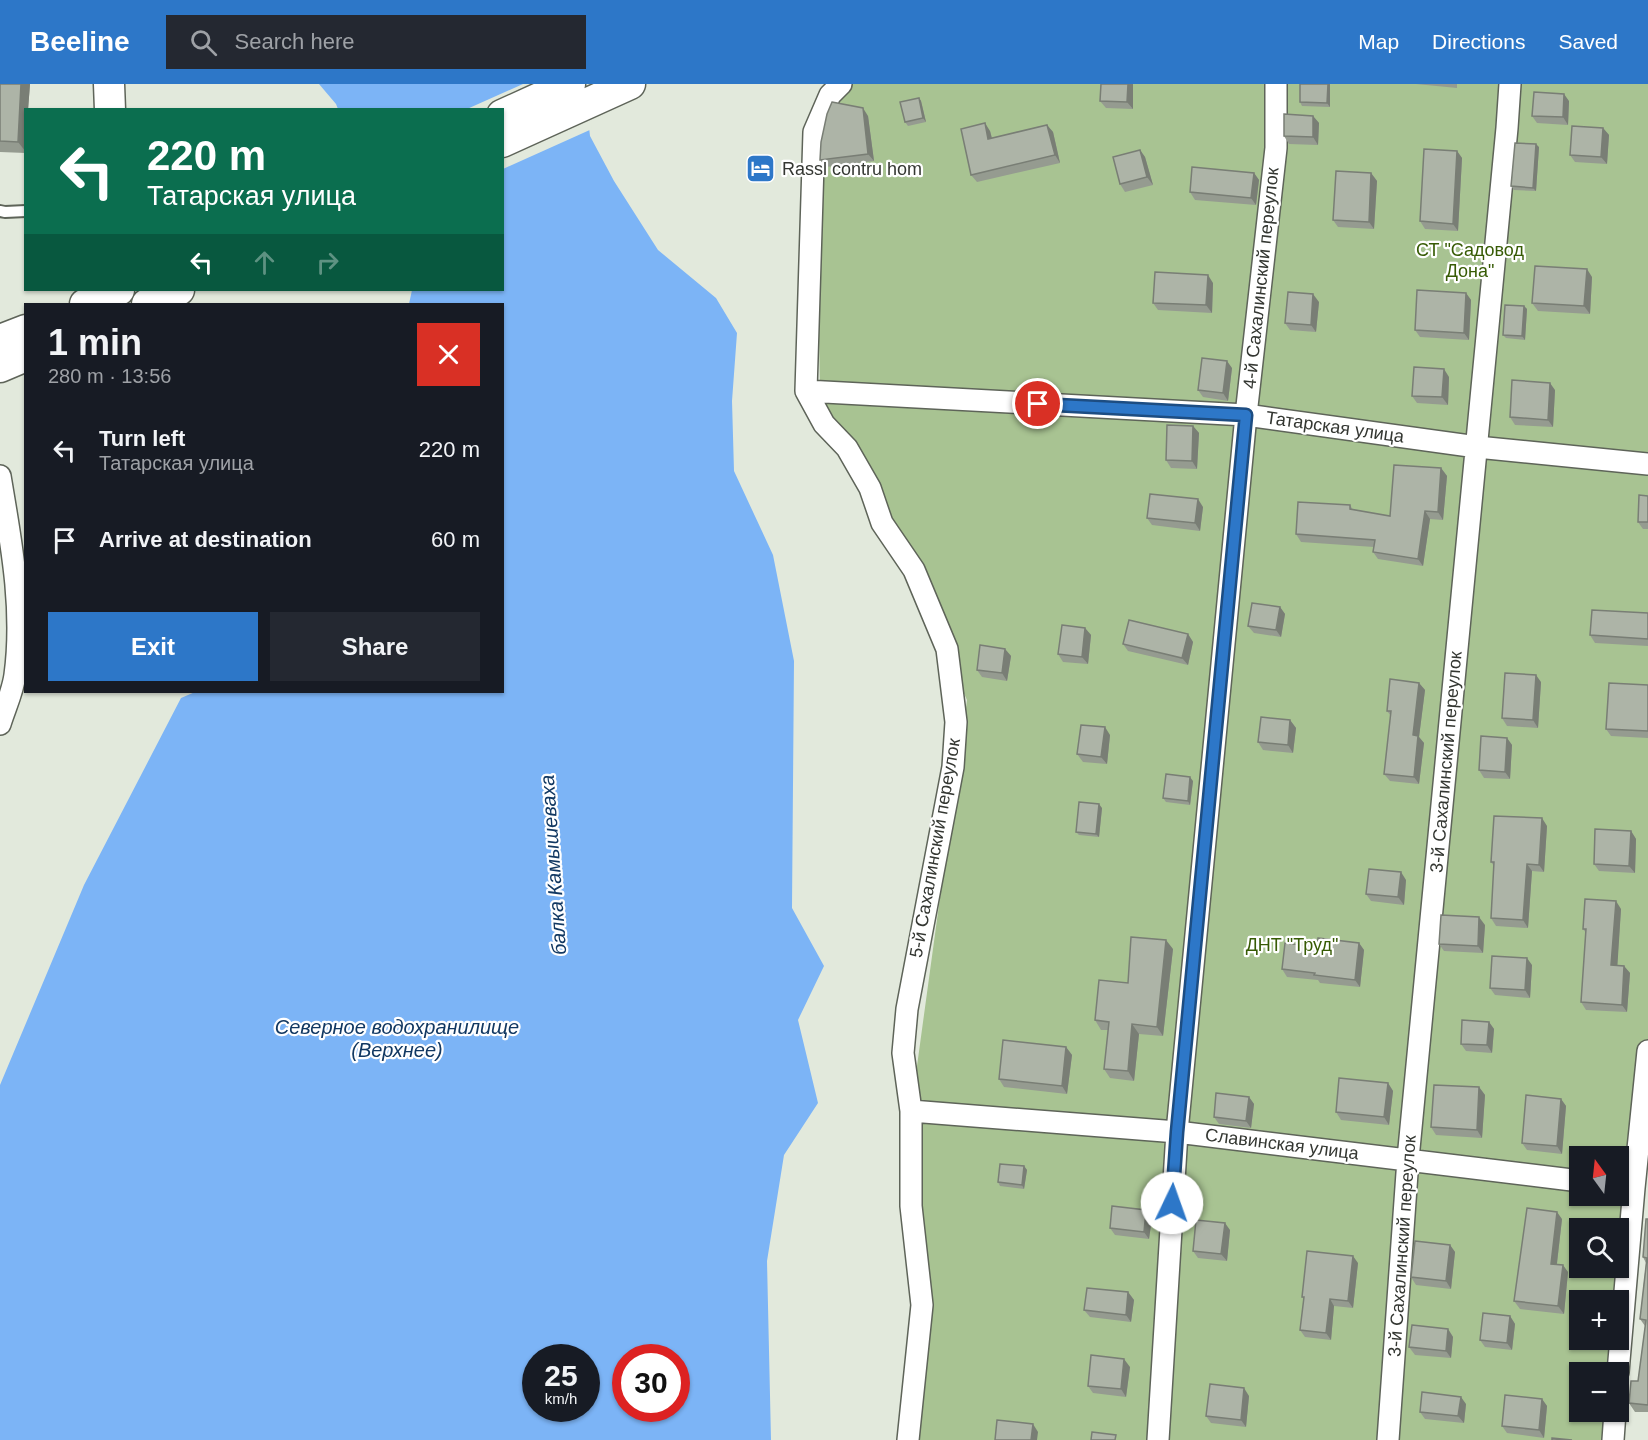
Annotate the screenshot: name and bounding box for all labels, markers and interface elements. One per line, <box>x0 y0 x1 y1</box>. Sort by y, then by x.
search box <box>166 15 586 69</box>
text: Beeline <box>30 26 130 57</box>
icon: search <box>187 26 220 59</box>
text: Search here <box>235 29 354 54</box>
text: Map <box>1358 30 1399 53</box>
text: Directions <box>1432 30 1525 53</box>
text: Saved <box>1558 30 1618 53</box>
icon: left <box>48 132 126 210</box>
text: 220 m <box>147 132 266 179</box>
hotel icon: Rassl contru hom <box>745 153 777 185</box>
place label: Rassl contru hom <box>782 159 922 179</box>
street label: 4-й Сахалинский переулок <box>1239 166 1283 390</box>
text: Татарская улица <box>147 181 356 211</box>
park label: СТ "Садовод Дона" <box>1416 240 1524 281</box>
icon: left <box>185 246 218 279</box>
icon: ahead <box>248 246 281 279</box>
icon: right <box>311 246 344 279</box>
text: 1 min <box>48 322 142 363</box>
button: close <box>417 323 480 386</box>
text: 280 m · 13:56 <box>48 365 171 387</box>
pin <box>1012 378 1063 429</box>
icon: arrive <box>1021 387 1054 420</box>
street label: Татарская улица <box>1265 407 1406 447</box>
text: Turn left <box>99 426 185 451</box>
icon: left <box>48 434 81 467</box>
text: 220 m <box>419 437 480 462</box>
text: Татарская улица <box>99 452 254 474</box>
icon: arrive <box>48 524 81 557</box>
text: Arrive at destination <box>99 527 312 552</box>
text: 60 m <box>431 527 480 552</box>
button: Exit <box>48 612 258 681</box>
button: Share <box>270 612 480 681</box>
street label: 3-й Сахалинский переулок <box>1426 650 1466 874</box>
street label: 5-й Сахалинский переулок <box>906 737 964 959</box>
water label: балка Камышеваха <box>536 774 570 956</box>
park label: ДНТ "Труд" <box>1246 935 1338 955</box>
water label: Северное водохранилище (Верхнее) <box>275 1016 519 1061</box>
street label: Славинская улица <box>1204 1125 1361 1163</box>
street label: 3-й Сахалинский переулок <box>1384 1134 1420 1358</box>
north arrow <box>1569 1146 1629 1206</box>
map controls <box>1569 1146 1629 1422</box>
position arrow <box>1140 1171 1204 1235</box>
button: search <box>1569 1218 1629 1278</box>
button: + <box>1569 1290 1629 1350</box>
speed limit sign: 30 <box>612 1344 690 1422</box>
text: 25 <box>544 1359 578 1392</box>
button: − <box>1569 1362 1629 1422</box>
text: km/h <box>545 1390 577 1407</box>

